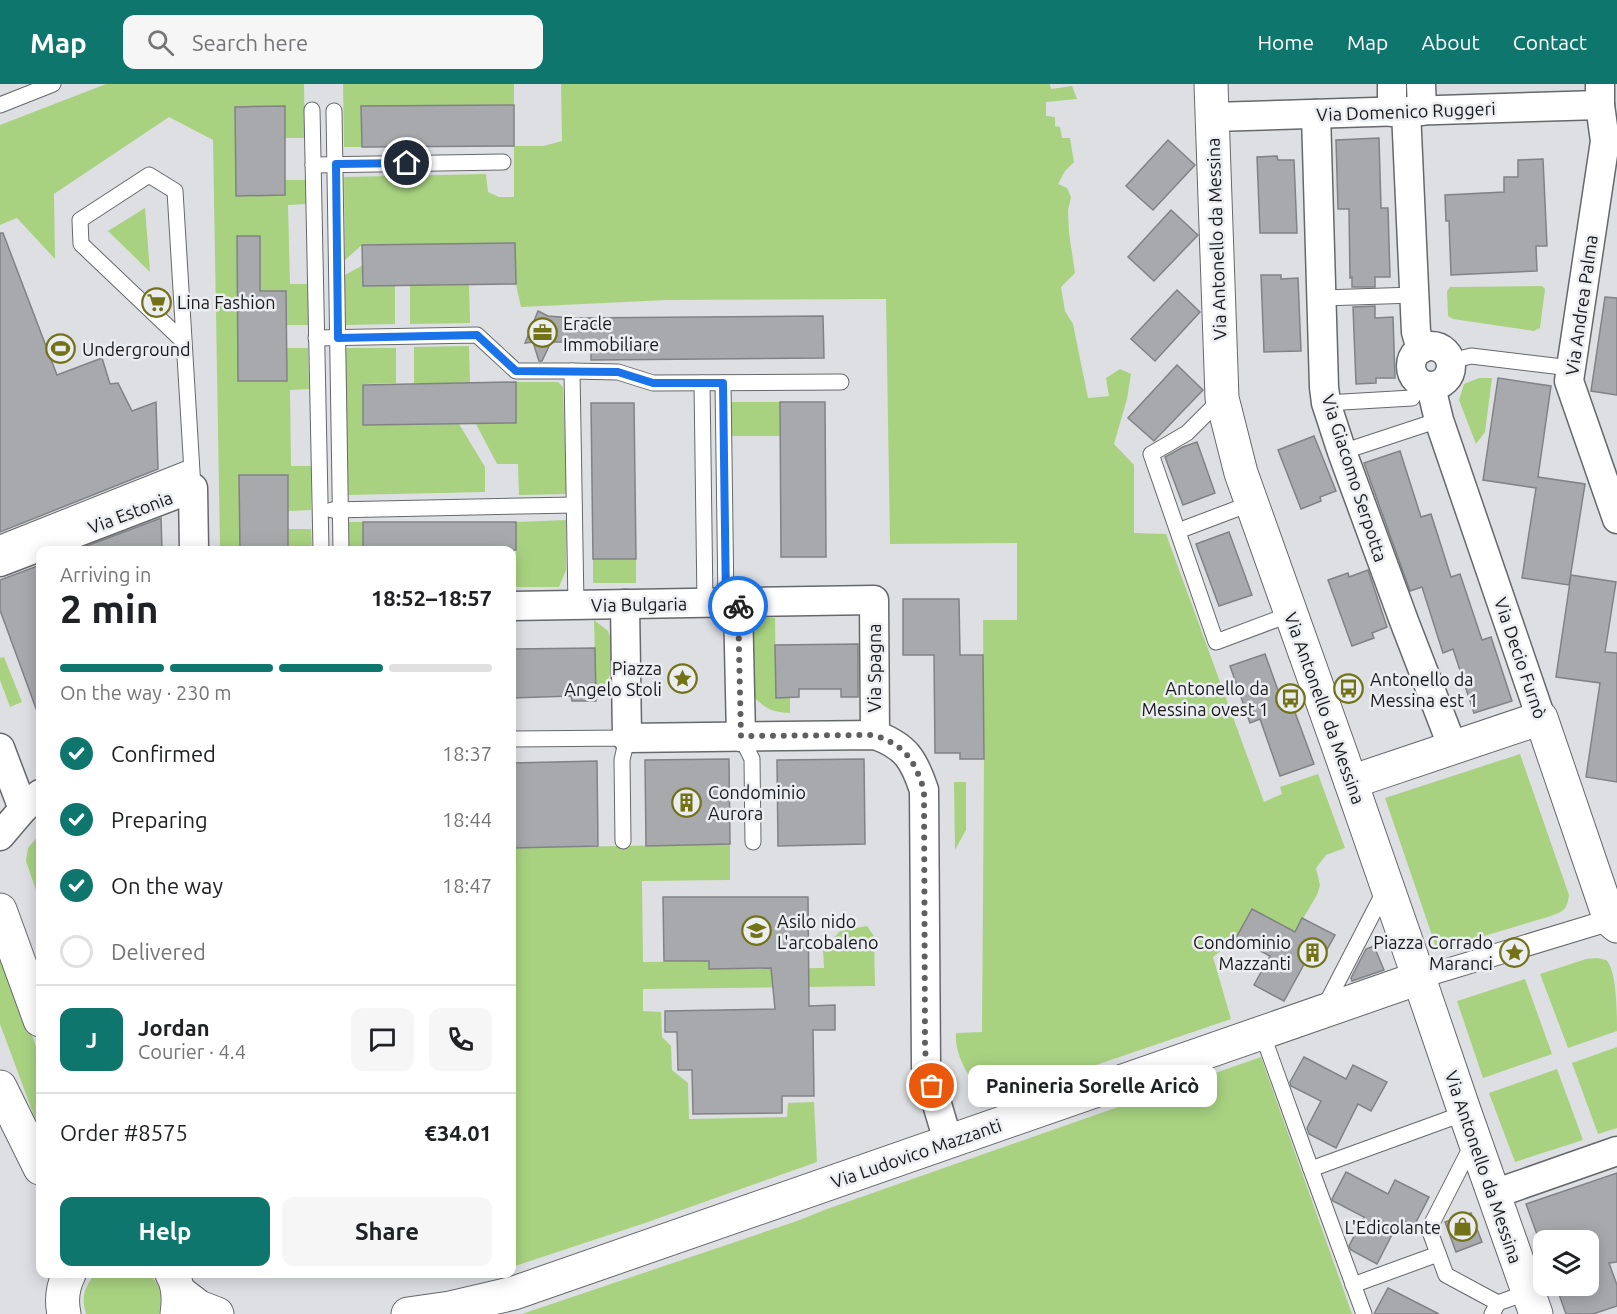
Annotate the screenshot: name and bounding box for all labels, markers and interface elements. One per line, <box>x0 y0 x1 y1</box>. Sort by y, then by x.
search box <box>123 15 543 69</box>
icon: search <box>144 26 177 59</box>
text: Map <box>30 27 87 58</box>
text: Search here <box>192 30 308 55</box>
text: Home <box>1257 30 1314 54</box>
text: Map <box>1347 30 1388 54</box>
text: About <box>1421 30 1480 54</box>
text: Contact <box>1513 30 1587 54</box>
street label: Via Domenico Ruggeri <box>1316 98 1496 124</box>
pin <box>381 137 432 188</box>
street label: Via Antonello da Messina <box>1202 137 1230 341</box>
icon: home <box>390 146 423 179</box>
street label: Via Andrea Palma <box>1561 233 1601 377</box>
supermarket icon: Lina Fashion <box>140 286 172 318</box>
place label: Lina Fashion <box>177 292 276 312</box>
place label: Eracle Immobiliare <box>563 313 659 354</box>
office icon: Eracle Immobiliare <box>526 317 558 349</box>
sports icon: Underground <box>45 333 77 365</box>
place label: Underground <box>82 339 191 359</box>
street label: Via Giacomo Serpotta <box>1318 392 1392 564</box>
street label: Via Estonia <box>85 487 175 537</box>
text: Arriving in <box>60 563 151 586</box>
courier <box>708 576 768 636</box>
text: 18:52–18:57 <box>371 585 492 610</box>
text: 2 min <box>60 587 159 630</box>
icon: bike <box>722 590 755 623</box>
street label: Via Bulgaria <box>591 593 687 615</box>
street label: Via Decio Furnò <box>1491 595 1551 721</box>
street label: Via Antonello da Messina <box>1281 609 1369 807</box>
street label: Via Spagna <box>864 624 884 712</box>
place label: Piazza Angelo Stoli <box>564 658 662 699</box>
place icon: Piazza Angelo Stoli <box>667 662 699 694</box>
place label: Antonello da Messina est 1 <box>1370 669 1478 710</box>
bus stop icon: Antonello da Messina est 1 <box>1333 673 1365 705</box>
place label: Antonello da Messina ovest 1 <box>1141 678 1269 719</box>
text: On the way · 230 m <box>60 681 232 704</box>
bus stop icon: Antonello da Messina ovest 1 <box>1274 682 1306 714</box>
icon: check <box>60 737 93 770</box>
text: Confirmed <box>111 741 216 766</box>
text: 18:37 <box>442 742 492 765</box>
place label: Condominio Aurora <box>708 782 806 823</box>
building icon: Condominio Aurora <box>671 786 703 818</box>
icon: check <box>60 803 93 836</box>
text: Preparing <box>111 807 208 832</box>
text: 18:44 <box>442 808 492 831</box>
icon: check <box>60 869 93 902</box>
text: On the way <box>111 873 223 898</box>
text: 18:47 <box>442 874 492 897</box>
place label: Asilo nido L'arcobaleno <box>777 911 879 952</box>
school or university icon: Asilo nido L'arcobaleno <box>740 915 772 947</box>
place label: Condominio Mazzanti <box>1193 932 1291 973</box>
place label: Piazza Corrado Maranci <box>1373 932 1493 973</box>
building icon: Condominio Mazzanti <box>1296 936 1328 968</box>
place icon: Piazza Corrado Maranci <box>1498 936 1530 968</box>
text: Delivered <box>111 939 206 964</box>
button: chat <box>351 1008 414 1071</box>
button: phone <box>429 1008 492 1071</box>
text: Jordan <box>138 1015 210 1040</box>
text: J <box>86 1027 97 1052</box>
text: Courier · 4.4 <box>138 1040 246 1063</box>
pin <box>906 1060 957 1111</box>
callout: Panineria Sorelle Aricò <box>968 1065 1217 1107</box>
street label: Via Antonello da Messina <box>1442 1068 1526 1266</box>
icon: bag <box>915 1069 948 1102</box>
text: Panineria Sorelle Aricò <box>986 1074 1199 1097</box>
street label: Via Ludovico Mazzanti <box>828 1114 1004 1192</box>
text: Order #8575 <box>60 1120 188 1145</box>
text: €34.01 <box>425 1120 492 1145</box>
button: Help <box>60 1197 270 1266</box>
button: Share <box>282 1197 492 1266</box>
shop icon: L'Edicolante <box>1446 1211 1478 1243</box>
place label: L'Edicolante <box>1345 1217 1441 1237</box>
map controls <box>1533 1230 1599 1296</box>
button: layers <box>1533 1230 1599 1296</box>

